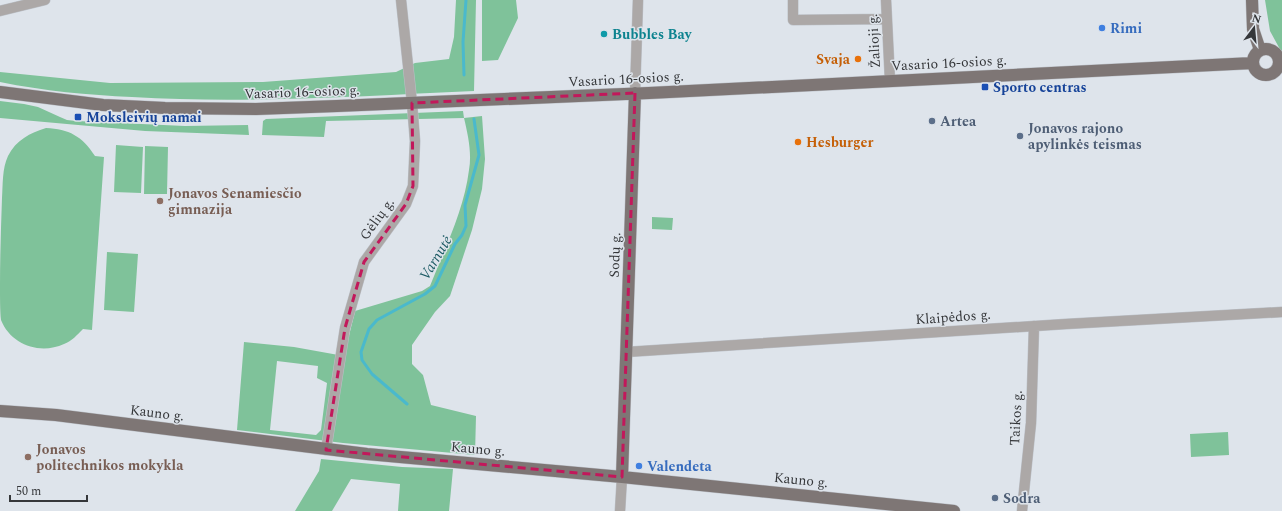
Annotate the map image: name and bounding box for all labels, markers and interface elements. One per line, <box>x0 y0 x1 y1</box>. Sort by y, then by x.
north arrow <box>1234 8 1274 48</box>
text: N <box>1250 9 1263 28</box>
street label: Žalioji g. <box>862 13 886 69</box>
place label: Rimi <box>1110 18 1142 39</box>
marker: Rimi <box>1097 23 1107 33</box>
place label: Bubbles Bay <box>612 24 693 45</box>
marker: Bubbles Bay <box>599 29 609 39</box>
place label: Svaja <box>816 49 851 70</box>
street label: Vasario 16-osios g. <box>891 49 1007 77</box>
marker: Svaja <box>853 54 863 64</box>
street label: Vasario 16-osios g. <box>568 65 684 93</box>
place label: Sporto centras <box>993 77 1087 98</box>
street label: Vasario 16-osios g. <box>244 79 360 105</box>
marker: Sporto centras <box>980 82 990 92</box>
place label: Moksleivių namai <box>86 107 202 128</box>
place label: Artea <box>940 111 977 132</box>
marker: Moksleivių namai <box>73 112 83 122</box>
marker: Artea <box>927 116 937 126</box>
place label: Jonavos rajono apylinkės teismas <box>1028 118 1142 155</box>
marker: Jonavos rajono apylinkės teismas <box>1015 131 1025 141</box>
place label: Hesburger <box>806 132 873 153</box>
marker: Hesburger <box>793 137 803 147</box>
place label: Jonavos Senamiesčio gimnazija <box>168 183 302 220</box>
street label: Gėlių g. <box>354 193 400 245</box>
marker: Jonavos Senamiesčio gimnazija <box>155 196 165 206</box>
water label: Varnutė <box>414 231 459 285</box>
street label: Sodų g. <box>604 232 626 278</box>
street label: Klaipėdos g. <box>915 304 991 330</box>
street label: Taikos g. <box>1004 390 1028 446</box>
street label: Kauno g. <box>129 399 185 427</box>
street label: Kauno g. <box>450 436 506 462</box>
place label: Jonavos politechnikos mokykla <box>36 439 184 476</box>
marker: Jonavos politechnikos mokykla <box>23 452 33 462</box>
place label: Valendeta <box>647 456 713 477</box>
marker: Valendeta <box>634 461 644 471</box>
street label: Kauno g. <box>773 467 829 493</box>
scale bar <box>10 477 87 503</box>
text: 50 m <box>16 482 41 501</box>
place label: Sodra <box>1003 488 1041 509</box>
marker: Sodra <box>990 493 1000 503</box>

